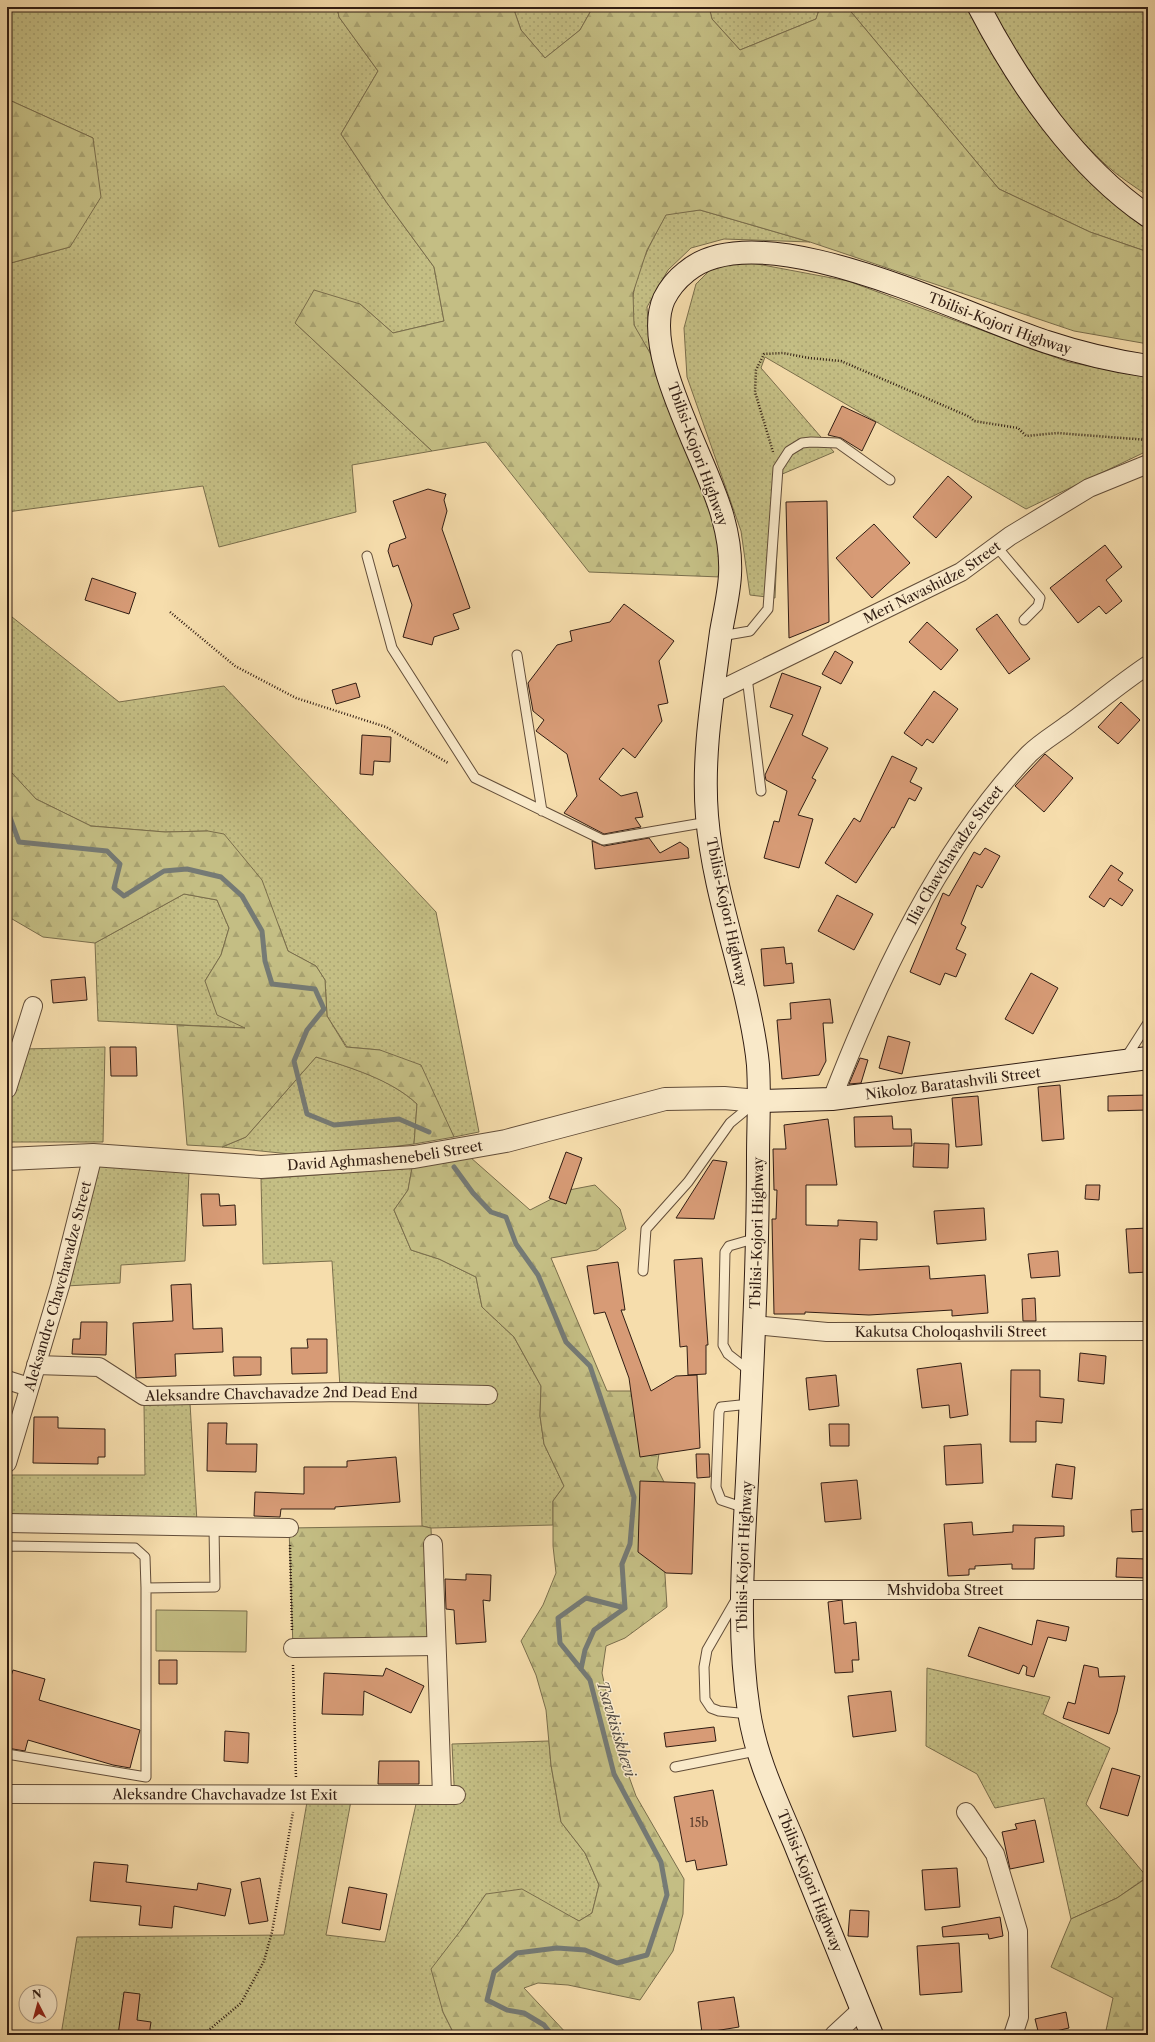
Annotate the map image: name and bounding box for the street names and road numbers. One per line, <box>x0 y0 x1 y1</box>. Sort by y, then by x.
street label: Tbilisi-Kojori Highway <box>926 288 1074 358</box>
street label: Tbilisi-Kojori Highway <box>664 380 732 529</box>
street label: Meri Navashidze Street <box>860 537 1004 627</box>
street label: Ilia Chavchavadze Street <box>903 781 1007 928</box>
street label: Tbilisi-Kojori Highway <box>702 836 752 988</box>
street label: Nikoloz Baratashvili Street <box>864 1063 1042 1104</box>
street label: David Aghmashenebeli Street <box>287 1136 484 1174</box>
street label: Tbilisi-Kojori Highway <box>746 1157 767 1309</box>
street label: Aleksandre Chavchavadze Street <box>20 1179 95 1394</box>
street label: Kakutsa Choloqashvili Street <box>855 1322 1047 1341</box>
street label: Aleksandre Chavchavadze 2nd Dead End <box>144 1383 418 1405</box>
street label: Tbilisi-Kojori Highway <box>733 1480 756 1633</box>
street label: Mshvidoba Street <box>887 1581 1003 1599</box>
street label: Aleksandre Chavchavadze 1st Exit <box>111 1785 338 1804</box>
street label: Tbilisi-Kojori Highway <box>773 1807 847 1955</box>

